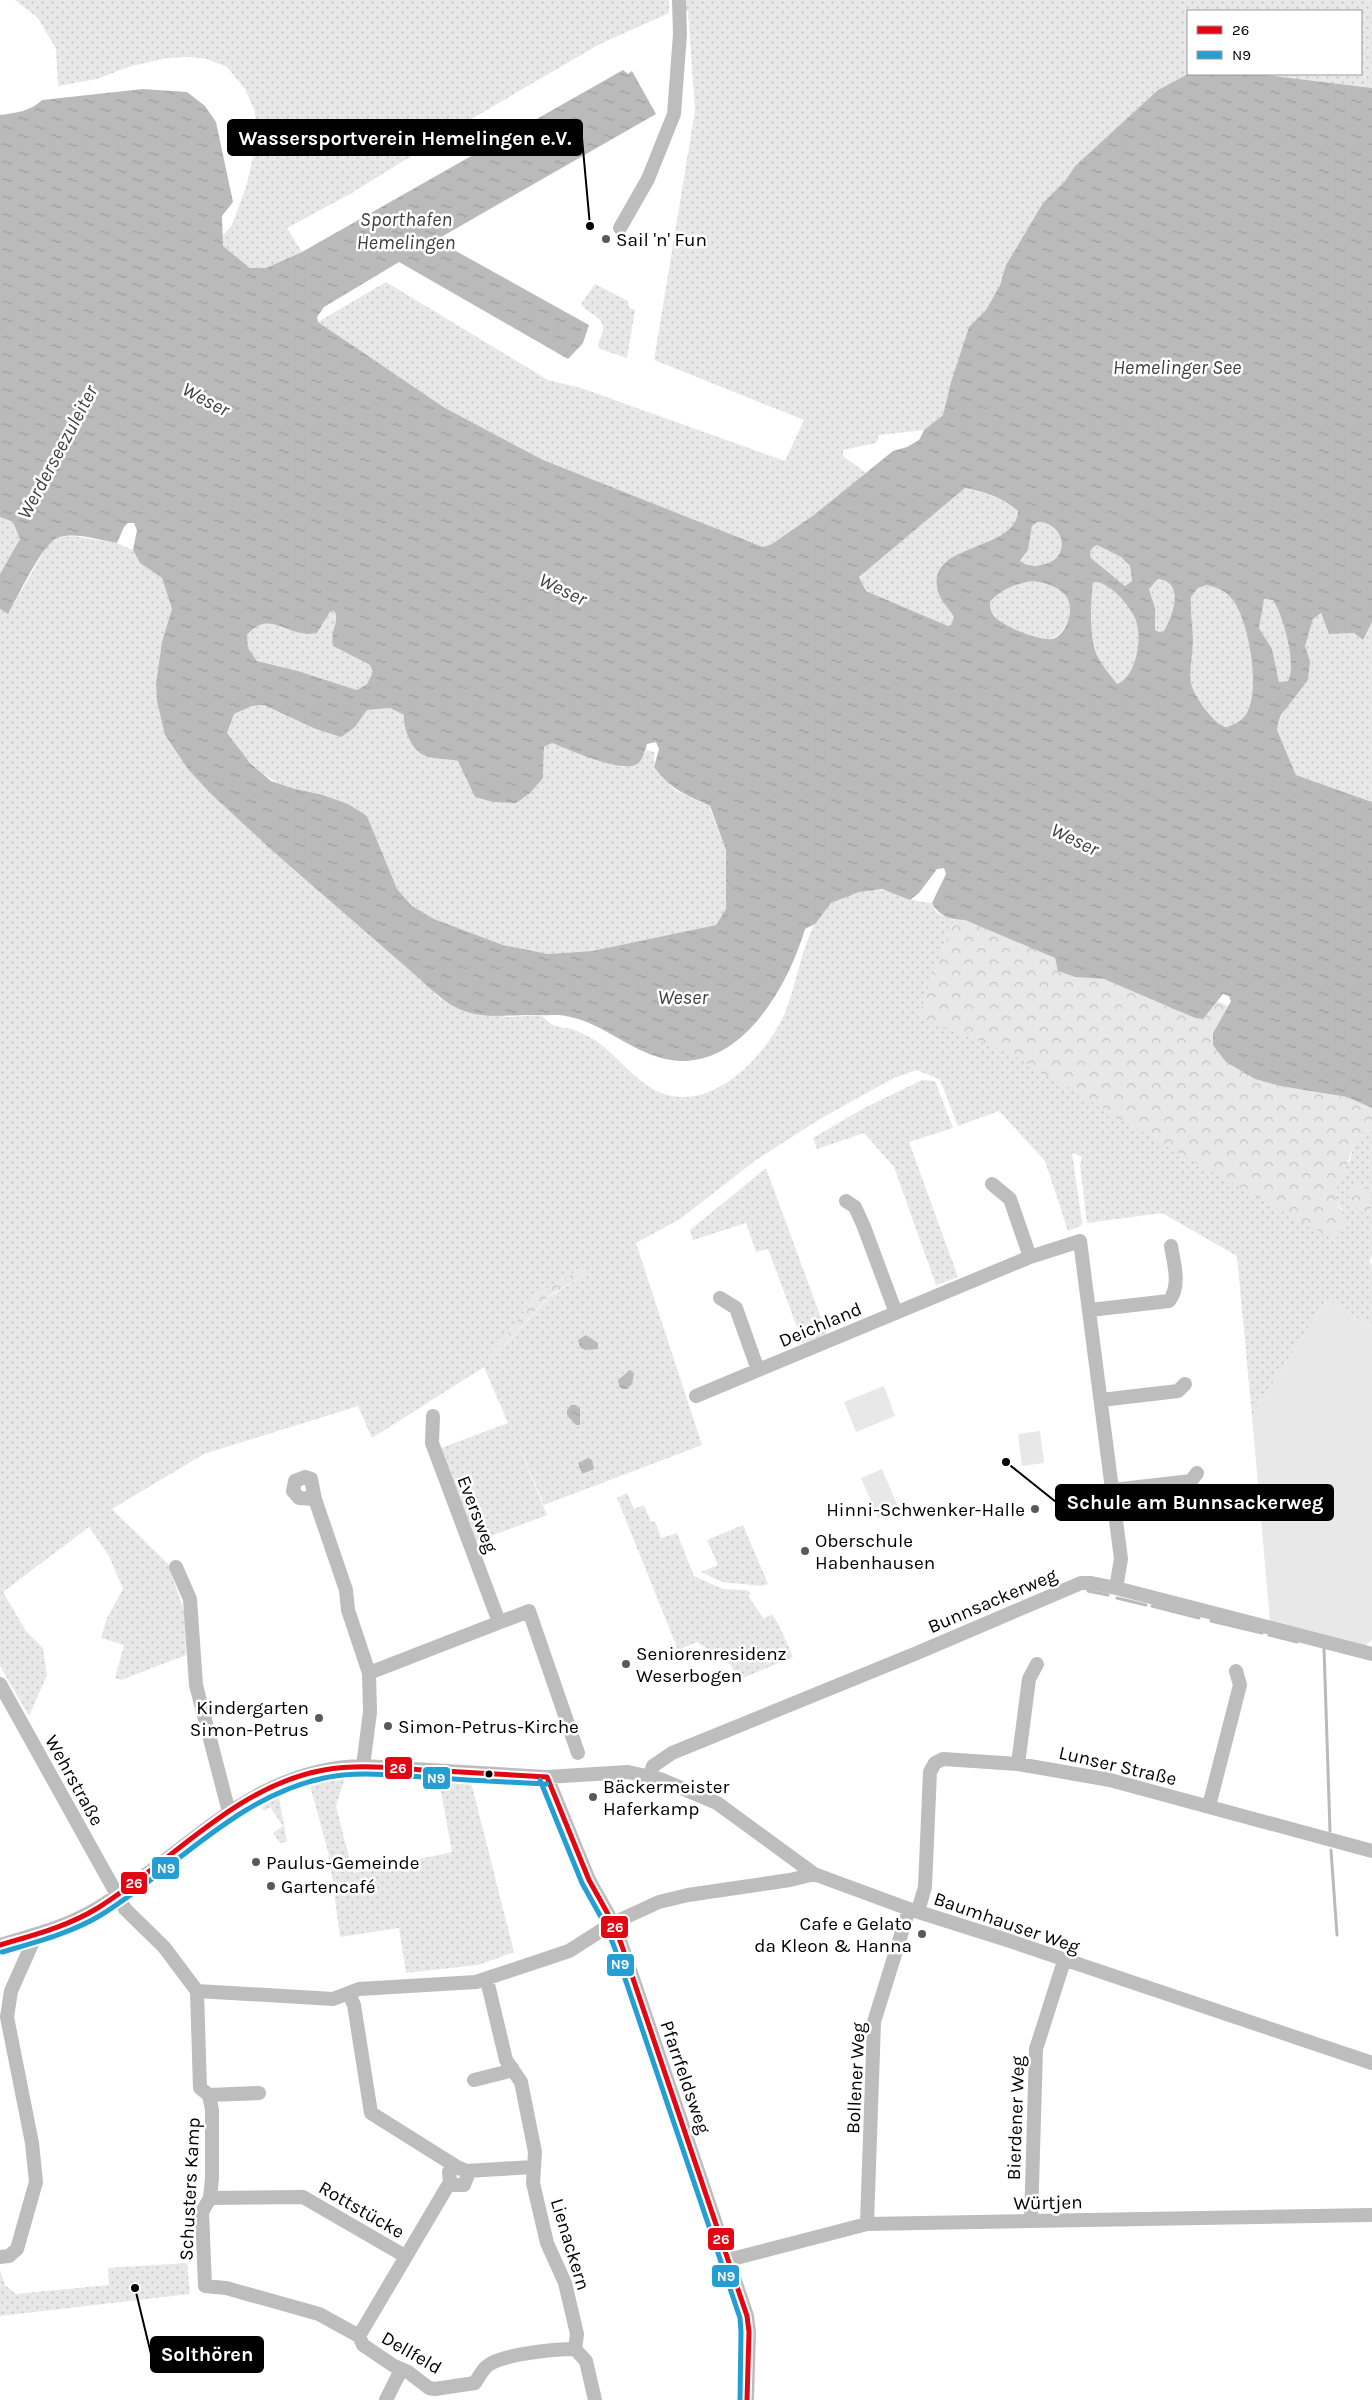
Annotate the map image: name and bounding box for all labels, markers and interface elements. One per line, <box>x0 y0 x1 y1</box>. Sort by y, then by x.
legend <box>1187 10 1362 75</box>
text: 26 <box>1232 21 1249 39</box>
text: N9 <box>1232 46 1251 64</box>
callout: Wassersportverein Hemelingen e.V. <box>228 120 582 155</box>
text: Wassersportverein Hemelingen e.V. <box>238 127 572 150</box>
water label: Sporthafen Hemelingen <box>357 208 455 254</box>
place label: Sail 'n' Fun <box>616 229 707 251</box>
marker: Sail 'n' Fun <box>600 233 612 245</box>
water label: Hemelinger See <box>1113 356 1241 379</box>
water label: Weser <box>178 377 234 422</box>
water label: Werderseezuleiter <box>12 380 103 523</box>
water label: Weser <box>535 568 591 611</box>
water label: Weser <box>1047 818 1103 861</box>
water label: Weser <box>658 986 709 1009</box>
street label: Deichland <box>776 1298 865 1352</box>
street label: Eversweg <box>452 1473 502 1556</box>
callout: Schule am Bunnsackerweg <box>1056 1485 1333 1520</box>
text: Schule am Bunnsackerweg <box>1067 1491 1324 1514</box>
place label: Hinni-Schwenker-Halle <box>826 1499 1025 1521</box>
marker: Hinni-Schwenker-Halle <box>1029 1503 1041 1515</box>
place label: Oberschule Habenhausen <box>815 1530 935 1574</box>
marker: Oberschule Habenhausen <box>799 1545 811 1557</box>
street label: Bunnsackerweg <box>925 1564 1060 1638</box>
place label: Seniorenresidenz Weserbogen <box>636 1643 787 1687</box>
marker: Seniorenresidenz Weserbogen <box>620 1658 632 1670</box>
place label: Kindergarten Simon-Petrus <box>190 1697 309 1741</box>
marker: Kindergarten Simon-Petrus <box>313 1712 325 1724</box>
place label: Simon-Petrus-Kirche <box>398 1716 579 1738</box>
marker: Simon-Petrus-Kirche <box>382 1720 394 1732</box>
street label: Wehrstraße <box>40 1731 108 1830</box>
street label: Lunser Straße <box>1057 1742 1179 1790</box>
line badge: 26 <box>384 1756 413 1780</box>
text: 26 <box>390 1760 406 1777</box>
line badge: N9 <box>422 1766 451 1790</box>
unlabelled marker <box>484 1769 494 1779</box>
text: N9 <box>427 1770 445 1787</box>
place label: Bäckermeister Haferkamp <box>603 1776 729 1820</box>
marker: Bäckermeister Haferkamp <box>587 1791 599 1803</box>
place label: Paulus-Gemeinde <box>266 1852 420 1874</box>
line badge: N9 <box>151 1856 180 1880</box>
marker: Paulus-Gemeinde <box>250 1856 262 1868</box>
text: N9 <box>157 1860 175 1877</box>
line badge: 26 <box>120 1871 148 1895</box>
text: 26 <box>126 1875 142 1892</box>
place label: Gartencafé <box>281 1876 375 1898</box>
marker: Gartencafé <box>265 1880 277 1892</box>
street label: Baumhauser Weg <box>931 1888 1083 1958</box>
place label: Cafe e Gelato da Kleon & Hanna <box>754 1913 912 1957</box>
line badge: 26 <box>600 1915 629 1939</box>
text: 26 <box>607 1919 623 1936</box>
marker: Cafe e Gelato da Kleon & Hanna <box>916 1928 928 1940</box>
line badge: N9 <box>606 1953 635 1977</box>
text: N9 <box>611 1956 629 1973</box>
street label: Pfarrfeldsweg <box>655 2018 715 2137</box>
street label: Bollener Weg <box>842 2021 870 2135</box>
street label: Bierdener Weg <box>1003 2055 1029 2181</box>
street label: Schusters Kamp <box>175 2117 205 2261</box>
street label: Rottstücke <box>315 2177 408 2243</box>
street label: Würtjen <box>1013 2191 1083 2215</box>
street label: Lienackern <box>546 2196 594 2293</box>
line badge: 26 <box>707 2227 735 2251</box>
text: 26 <box>713 2231 729 2248</box>
line badge: N9 <box>711 2264 740 2288</box>
text: N9 <box>717 2268 735 2285</box>
street label: Dellfeld <box>378 2327 445 2379</box>
callout: Solthören <box>151 2337 263 2372</box>
text: Solthören <box>161 2343 253 2366</box>

